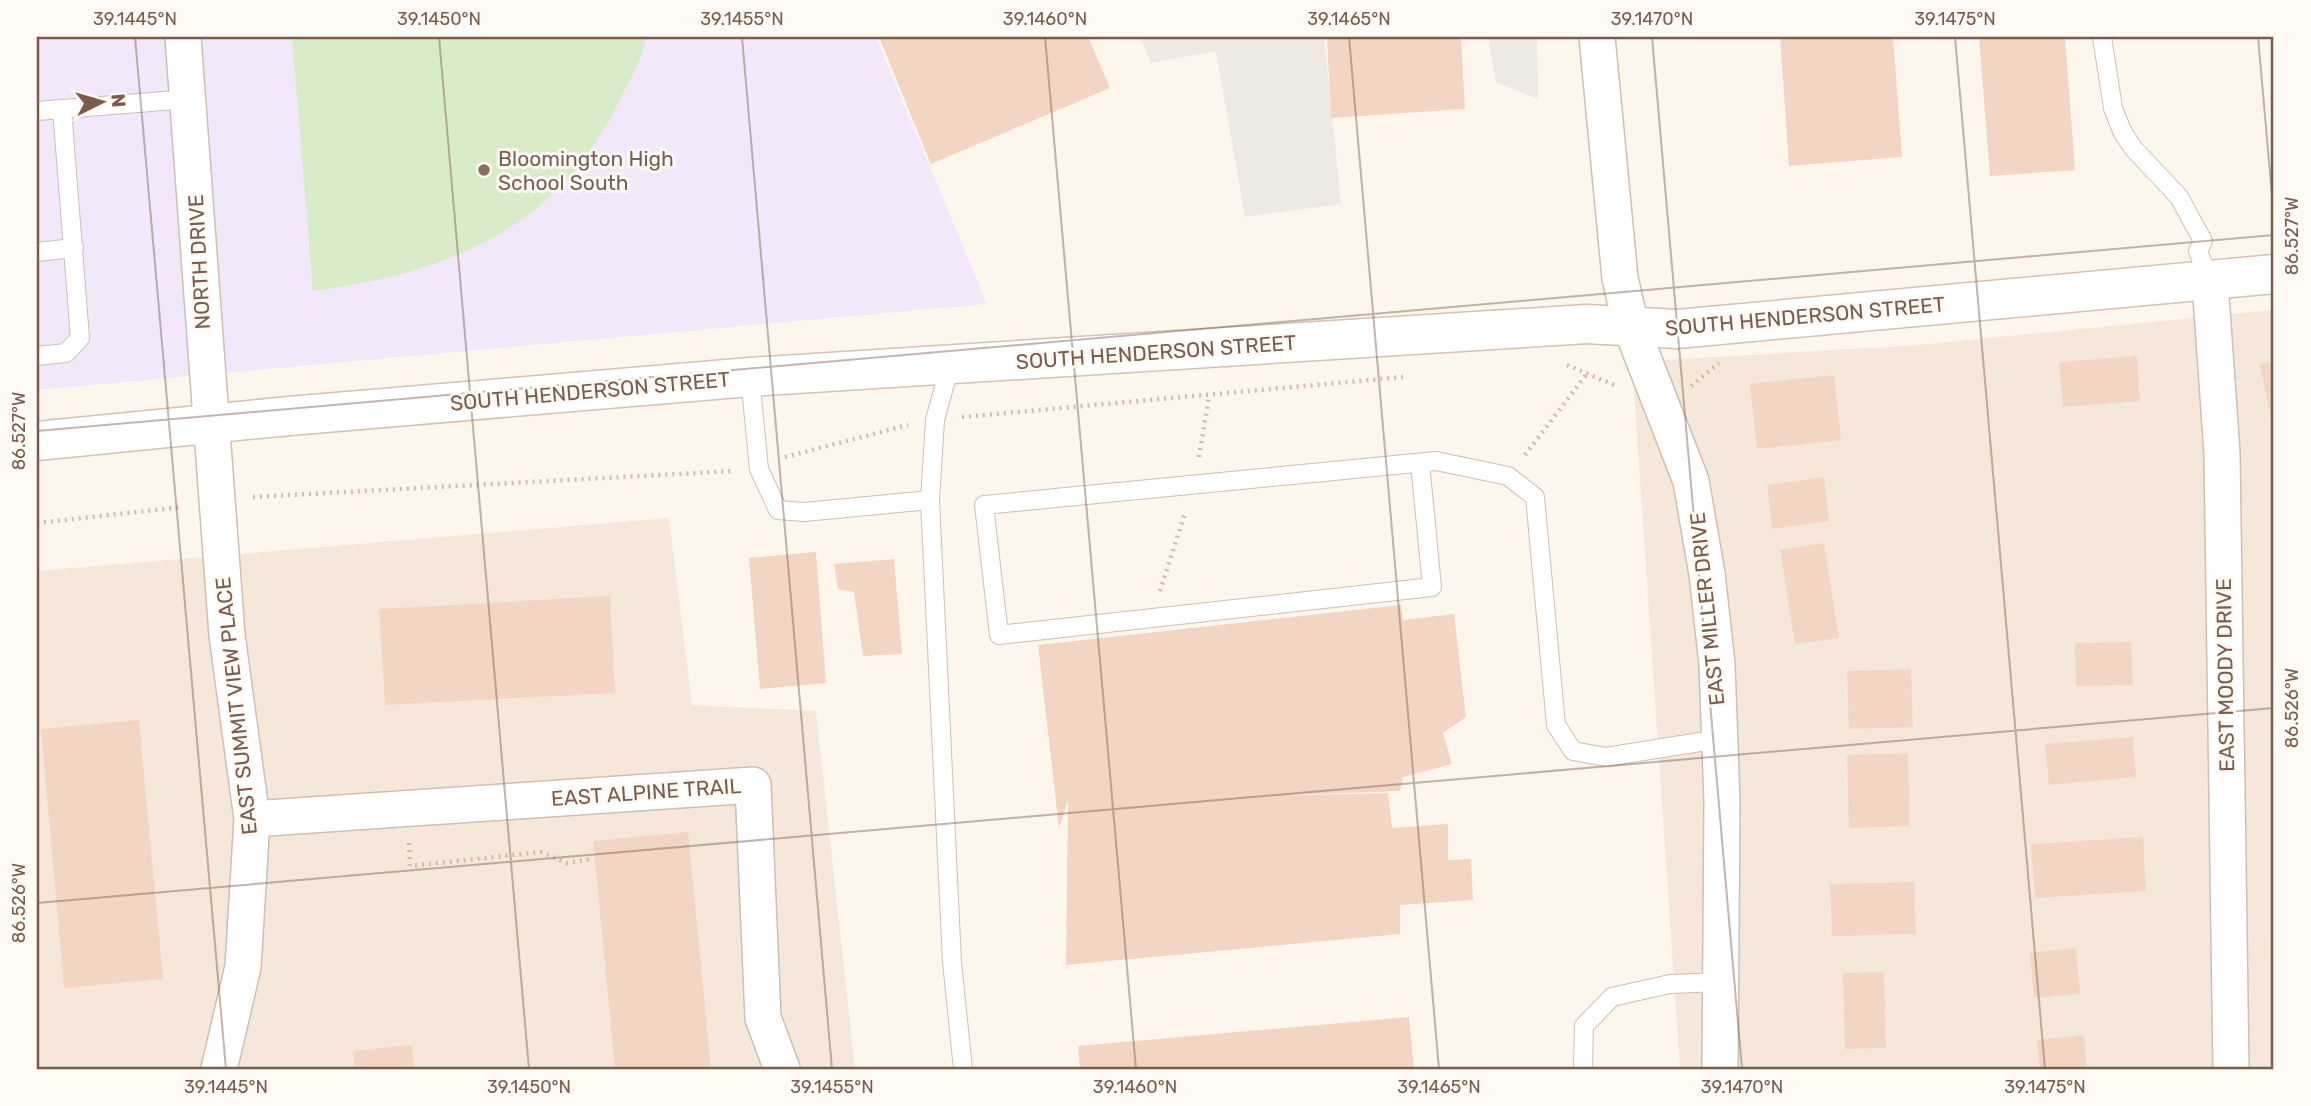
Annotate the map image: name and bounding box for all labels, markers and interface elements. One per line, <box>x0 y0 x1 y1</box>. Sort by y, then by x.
text: 39.1445°N <box>93 8 177 30</box>
text: 39.1450°N <box>397 8 481 30</box>
text: 39.1455°N <box>700 8 784 30</box>
text: 39.1460°N <box>1003 8 1087 30</box>
text: 39.1465°N <box>1307 8 1391 30</box>
text: 39.1470°N <box>1611 8 1693 30</box>
text: 39.1475°N <box>1914 8 1996 30</box>
north arrow <box>66 66 136 136</box>
text: N <box>106 93 130 108</box>
place label: Bloomington High School South <box>498 146 674 195</box>
marker: Bloomington High School South <box>476 162 492 178</box>
street label: NORTH DRIVE <box>183 194 215 330</box>
text: 86.527°W <box>2281 197 2303 275</box>
street label: SOUTH HENDERSON STREET <box>1664 291 1946 341</box>
street label: SOUTH HENDERSON STREET <box>1015 330 1297 374</box>
street label: SOUTH HENDERSON STREET <box>449 366 731 416</box>
text: 86.527°W <box>8 392 30 470</box>
street label: EAST MILLER DRIVE <box>1684 511 1730 707</box>
street label: EAST SUMMIT VIEW PLACE <box>210 576 262 836</box>
street label: EAST MOODY DRIVE <box>2211 578 2239 772</box>
text: 86.526°W <box>2281 668 2303 748</box>
street label: EAST ALPINE TRAIL <box>550 773 742 811</box>
text: 86.526°W <box>8 863 30 943</box>
text: 39.1445°N <box>184 1076 268 1098</box>
text: 39.1450°N <box>487 1076 571 1098</box>
text: 39.1455°N <box>790 1076 874 1098</box>
text: 39.1460°N <box>1093 1076 1177 1098</box>
text: 39.1465°N <box>1397 1076 1481 1098</box>
text: 39.1470°N <box>1701 1076 1783 1098</box>
text: 39.1475°N <box>2004 1076 2086 1098</box>

